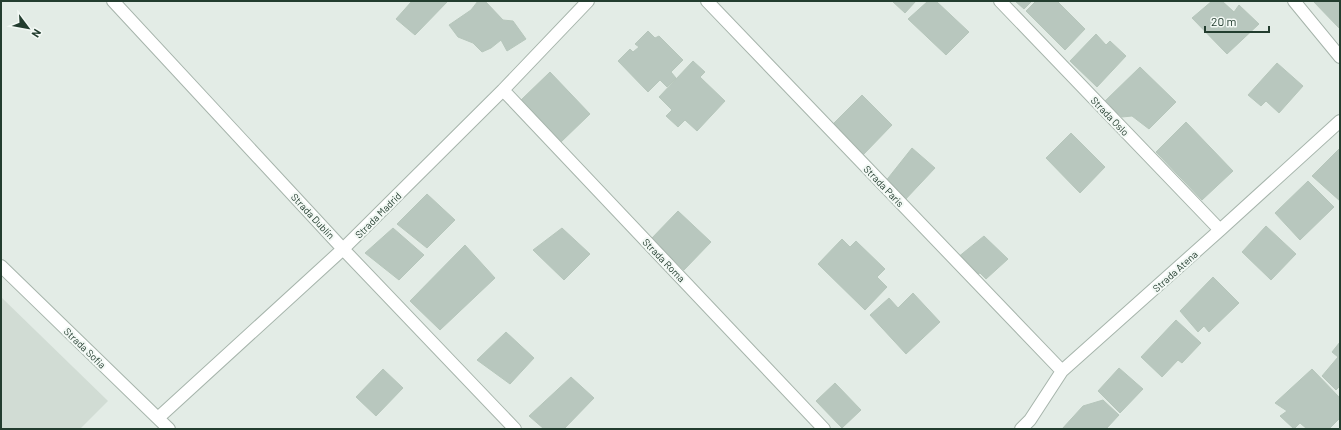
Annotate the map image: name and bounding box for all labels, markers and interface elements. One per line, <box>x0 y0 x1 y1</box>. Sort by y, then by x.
north arrow <box>8 8 48 48</box>
scale bar <box>1205 8 1269 34</box>
text: 20 m <box>1211 14 1237 28</box>
text: N <box>29 27 44 40</box>
street label: Strada Oslo <box>1088 94 1132 138</box>
street label: Strada Paris <box>861 163 907 209</box>
street label: Strada Madrid <box>352 189 404 241</box>
street label: Strada Dublin <box>289 191 337 241</box>
street label: Strada Roma <box>640 236 688 284</box>
street label: Strada Atena <box>1150 248 1200 294</box>
street label: Strada Sofia <box>62 325 108 371</box>

